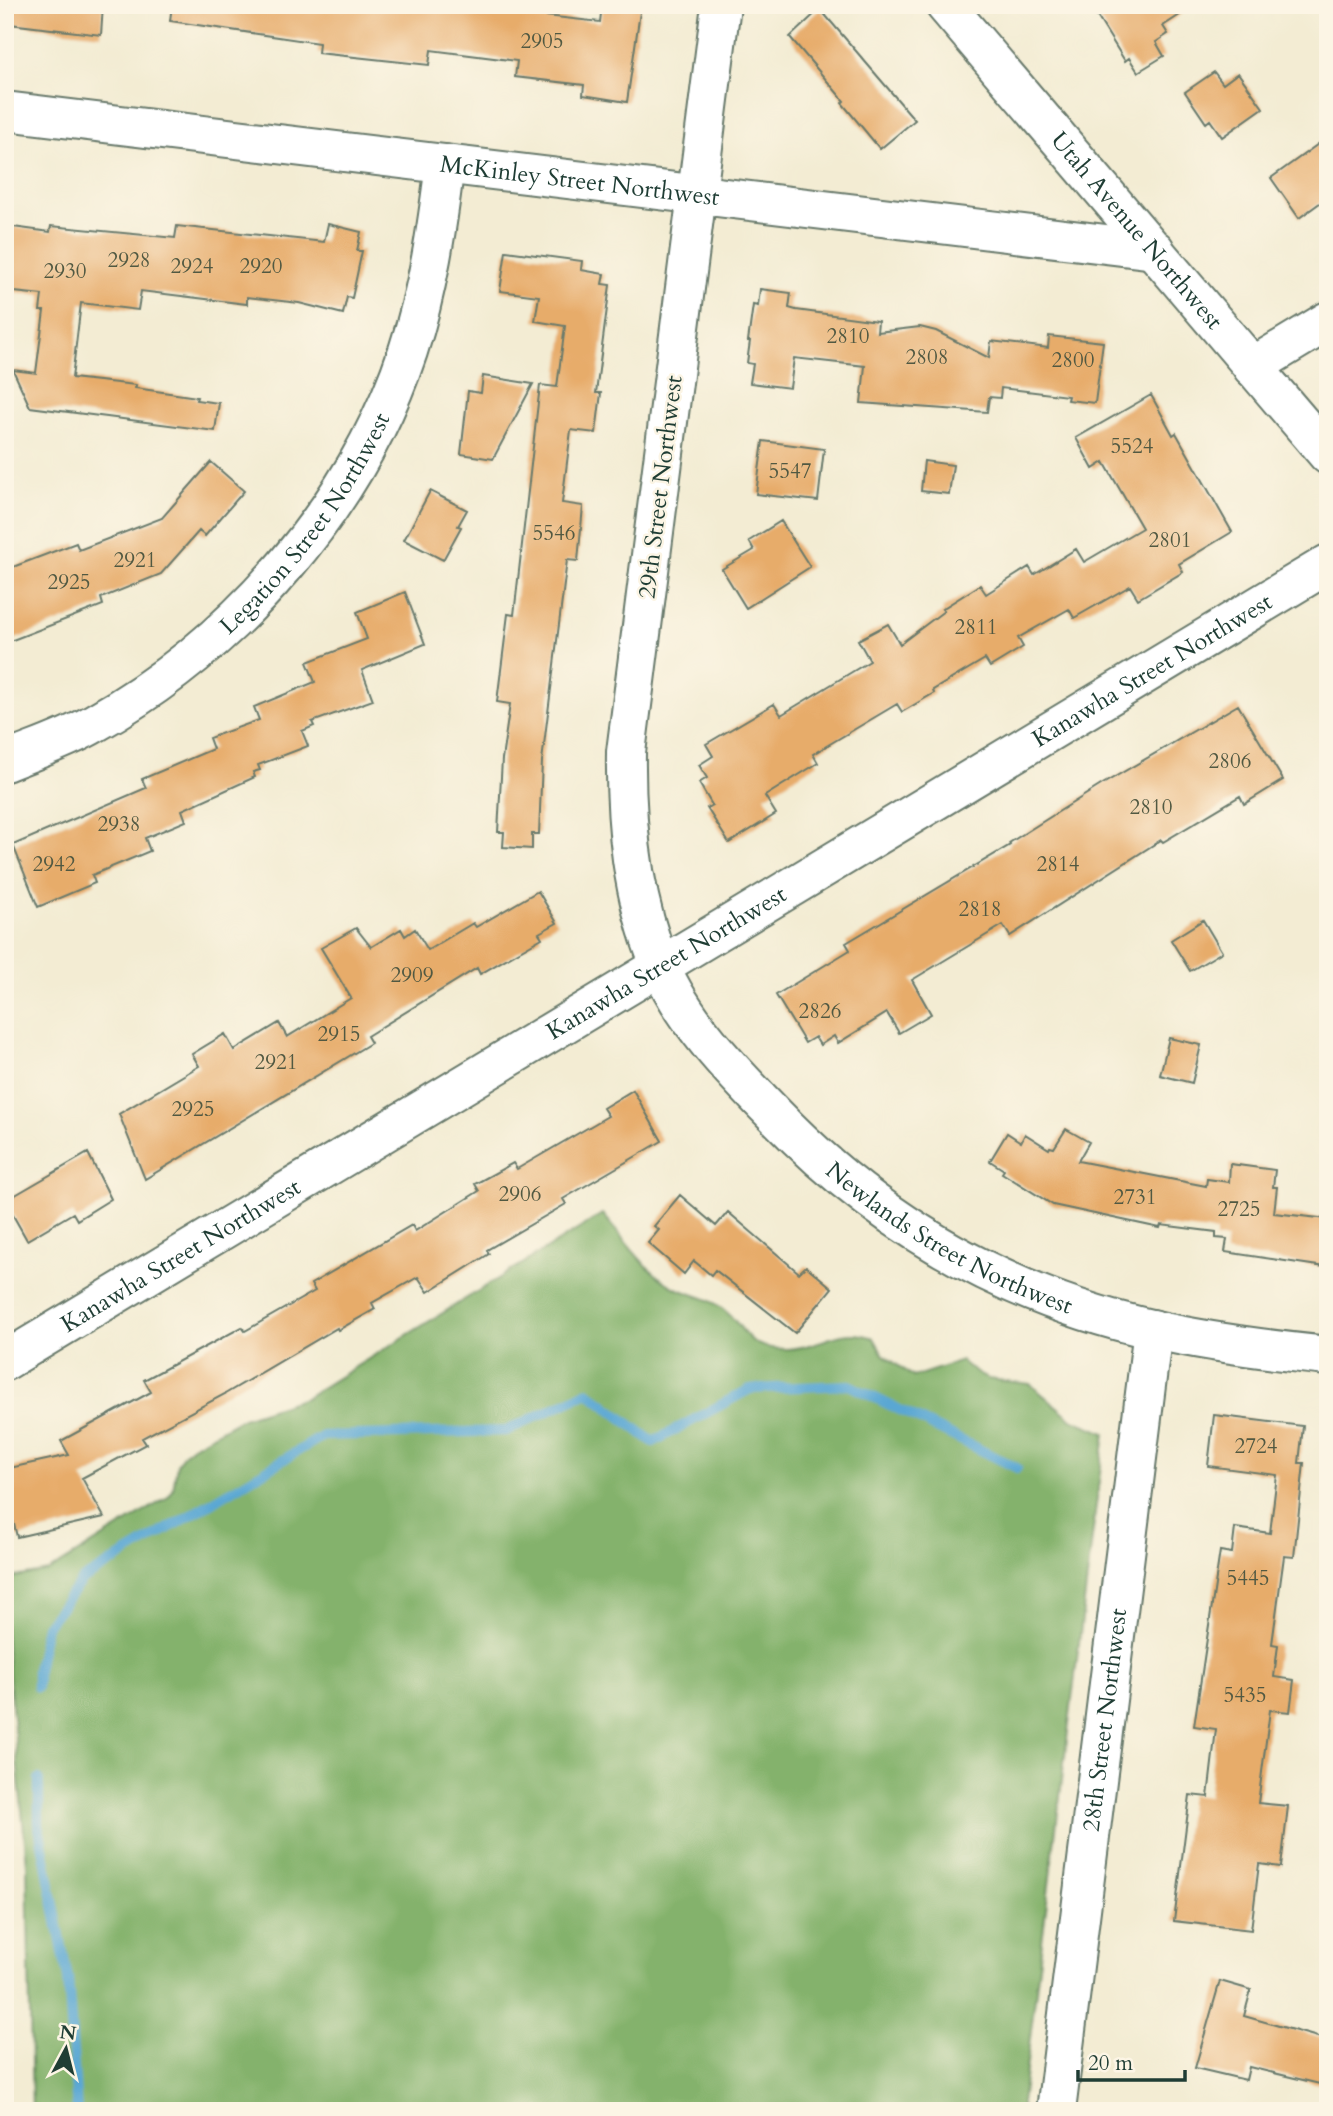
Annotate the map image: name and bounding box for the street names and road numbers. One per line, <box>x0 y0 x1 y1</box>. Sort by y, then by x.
street label: Utah Avenue Northwest <box>1043 125 1230 337</box>
street label: McKinley Street Northwest <box>438 148 722 214</box>
street label: 29th Street Northwest <box>630 373 691 601</box>
street label: Legation Street Northwest <box>212 407 398 642</box>
street label: Kanawha Street Northwest <box>1026 585 1279 755</box>
street label: Kanawha Street Northwest <box>540 878 793 1048</box>
street label: Newlands Street Northwest <box>819 1154 1077 1323</box>
street label: Kanawha Street Northwest <box>55 1170 307 1341</box>
street label: 28th Street Northwest <box>1075 1606 1135 1834</box>

